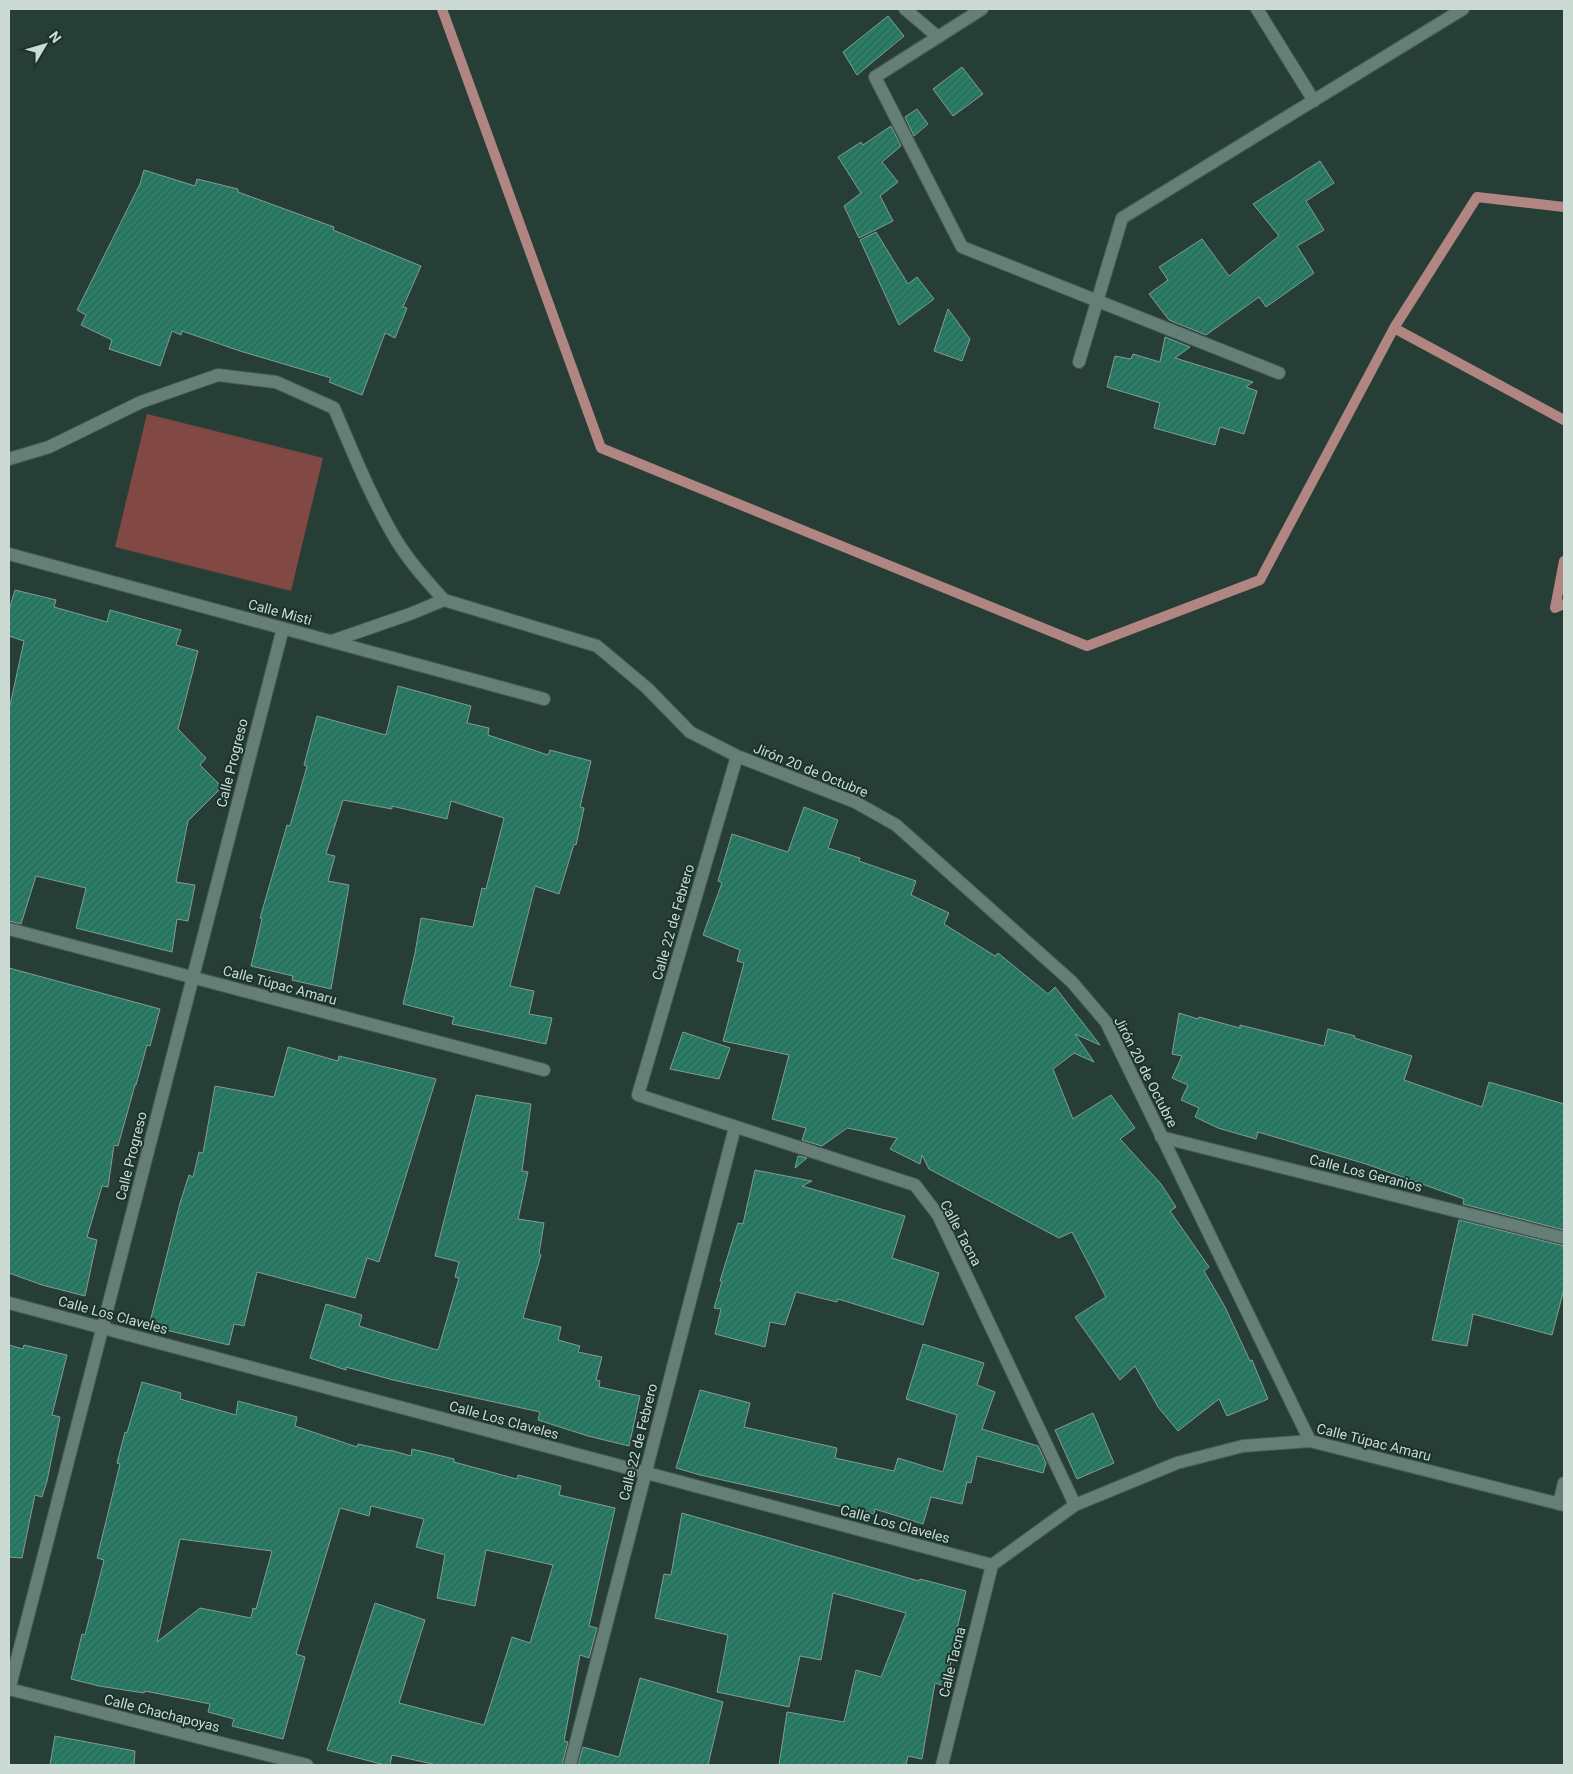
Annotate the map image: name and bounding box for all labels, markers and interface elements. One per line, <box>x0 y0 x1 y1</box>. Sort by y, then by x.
north arrow <box>20 20 70 70</box>
text: N <box>46 28 65 46</box>
street label: Calle Misti <box>246 596 314 628</box>
street label: Calle Progreso <box>213 717 251 809</box>
street label: Jirón 20 de Octubre <box>751 740 871 800</box>
street label: Calle 22 de Febrero <box>649 862 697 982</box>
street label: Calle Túpac Amaru <box>221 962 339 1008</box>
street label: Jirón 20 de Octubre <box>1111 1014 1181 1130</box>
street label: Calle Progreso <box>112 1110 150 1202</box>
street label: Calle Los Geranios <box>1308 1151 1424 1195</box>
street label: Calle Tacna <box>937 1197 985 1269</box>
street label: Calle Los Claveles <box>56 1293 170 1337</box>
street label: Calle 22 de Febrero <box>616 1382 660 1502</box>
street label: Calle Los Claveles <box>447 1398 561 1442</box>
street label: Calle Túpac Amaru <box>1315 1420 1433 1464</box>
street label: Calle Los Claveles <box>838 1502 952 1546</box>
street label: Calle Tacna <box>936 1625 968 1699</box>
street label: Calle Chachapoyas <box>103 1691 221 1735</box>

